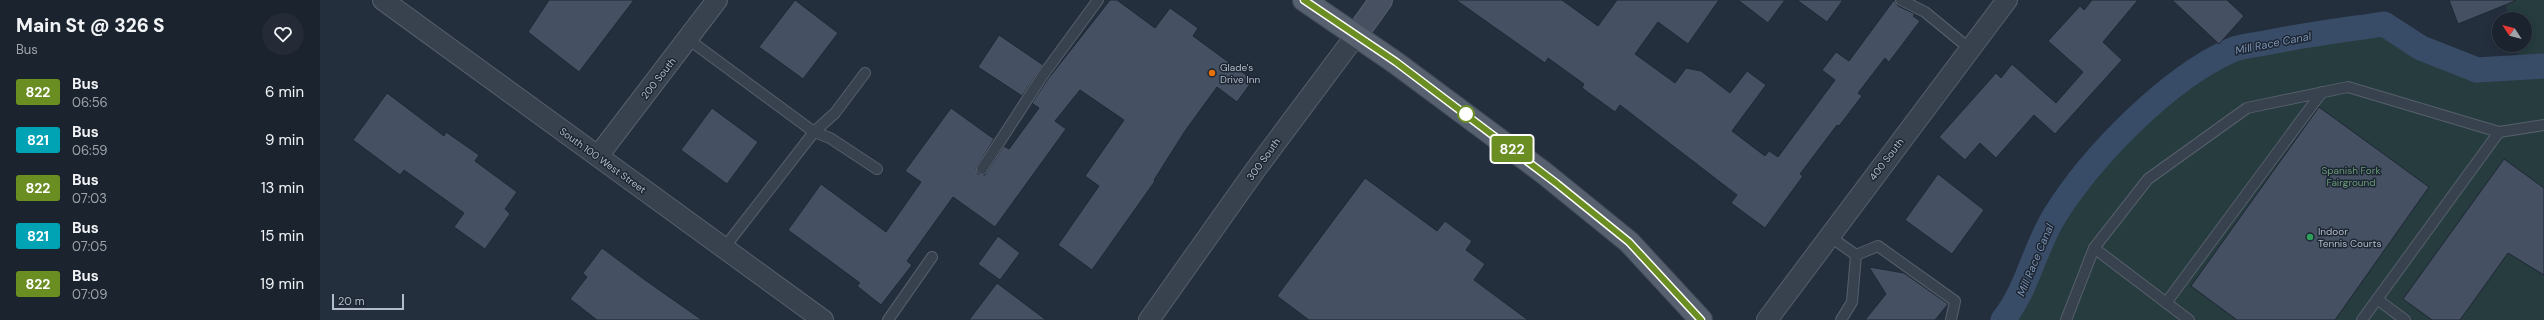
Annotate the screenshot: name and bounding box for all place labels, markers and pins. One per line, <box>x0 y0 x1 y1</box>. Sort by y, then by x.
place label: Glade's Drive Inn <box>1220 61 1260 86</box>
marker: Glade's Drive Inn <box>1207 68 1217 78</box>
unlabelled marker <box>1457 105 1475 123</box>
place label: Indoor Tennis Courts <box>2318 225 2381 250</box>
marker: Indoor Tennis Courts <box>2305 232 2315 242</box>

